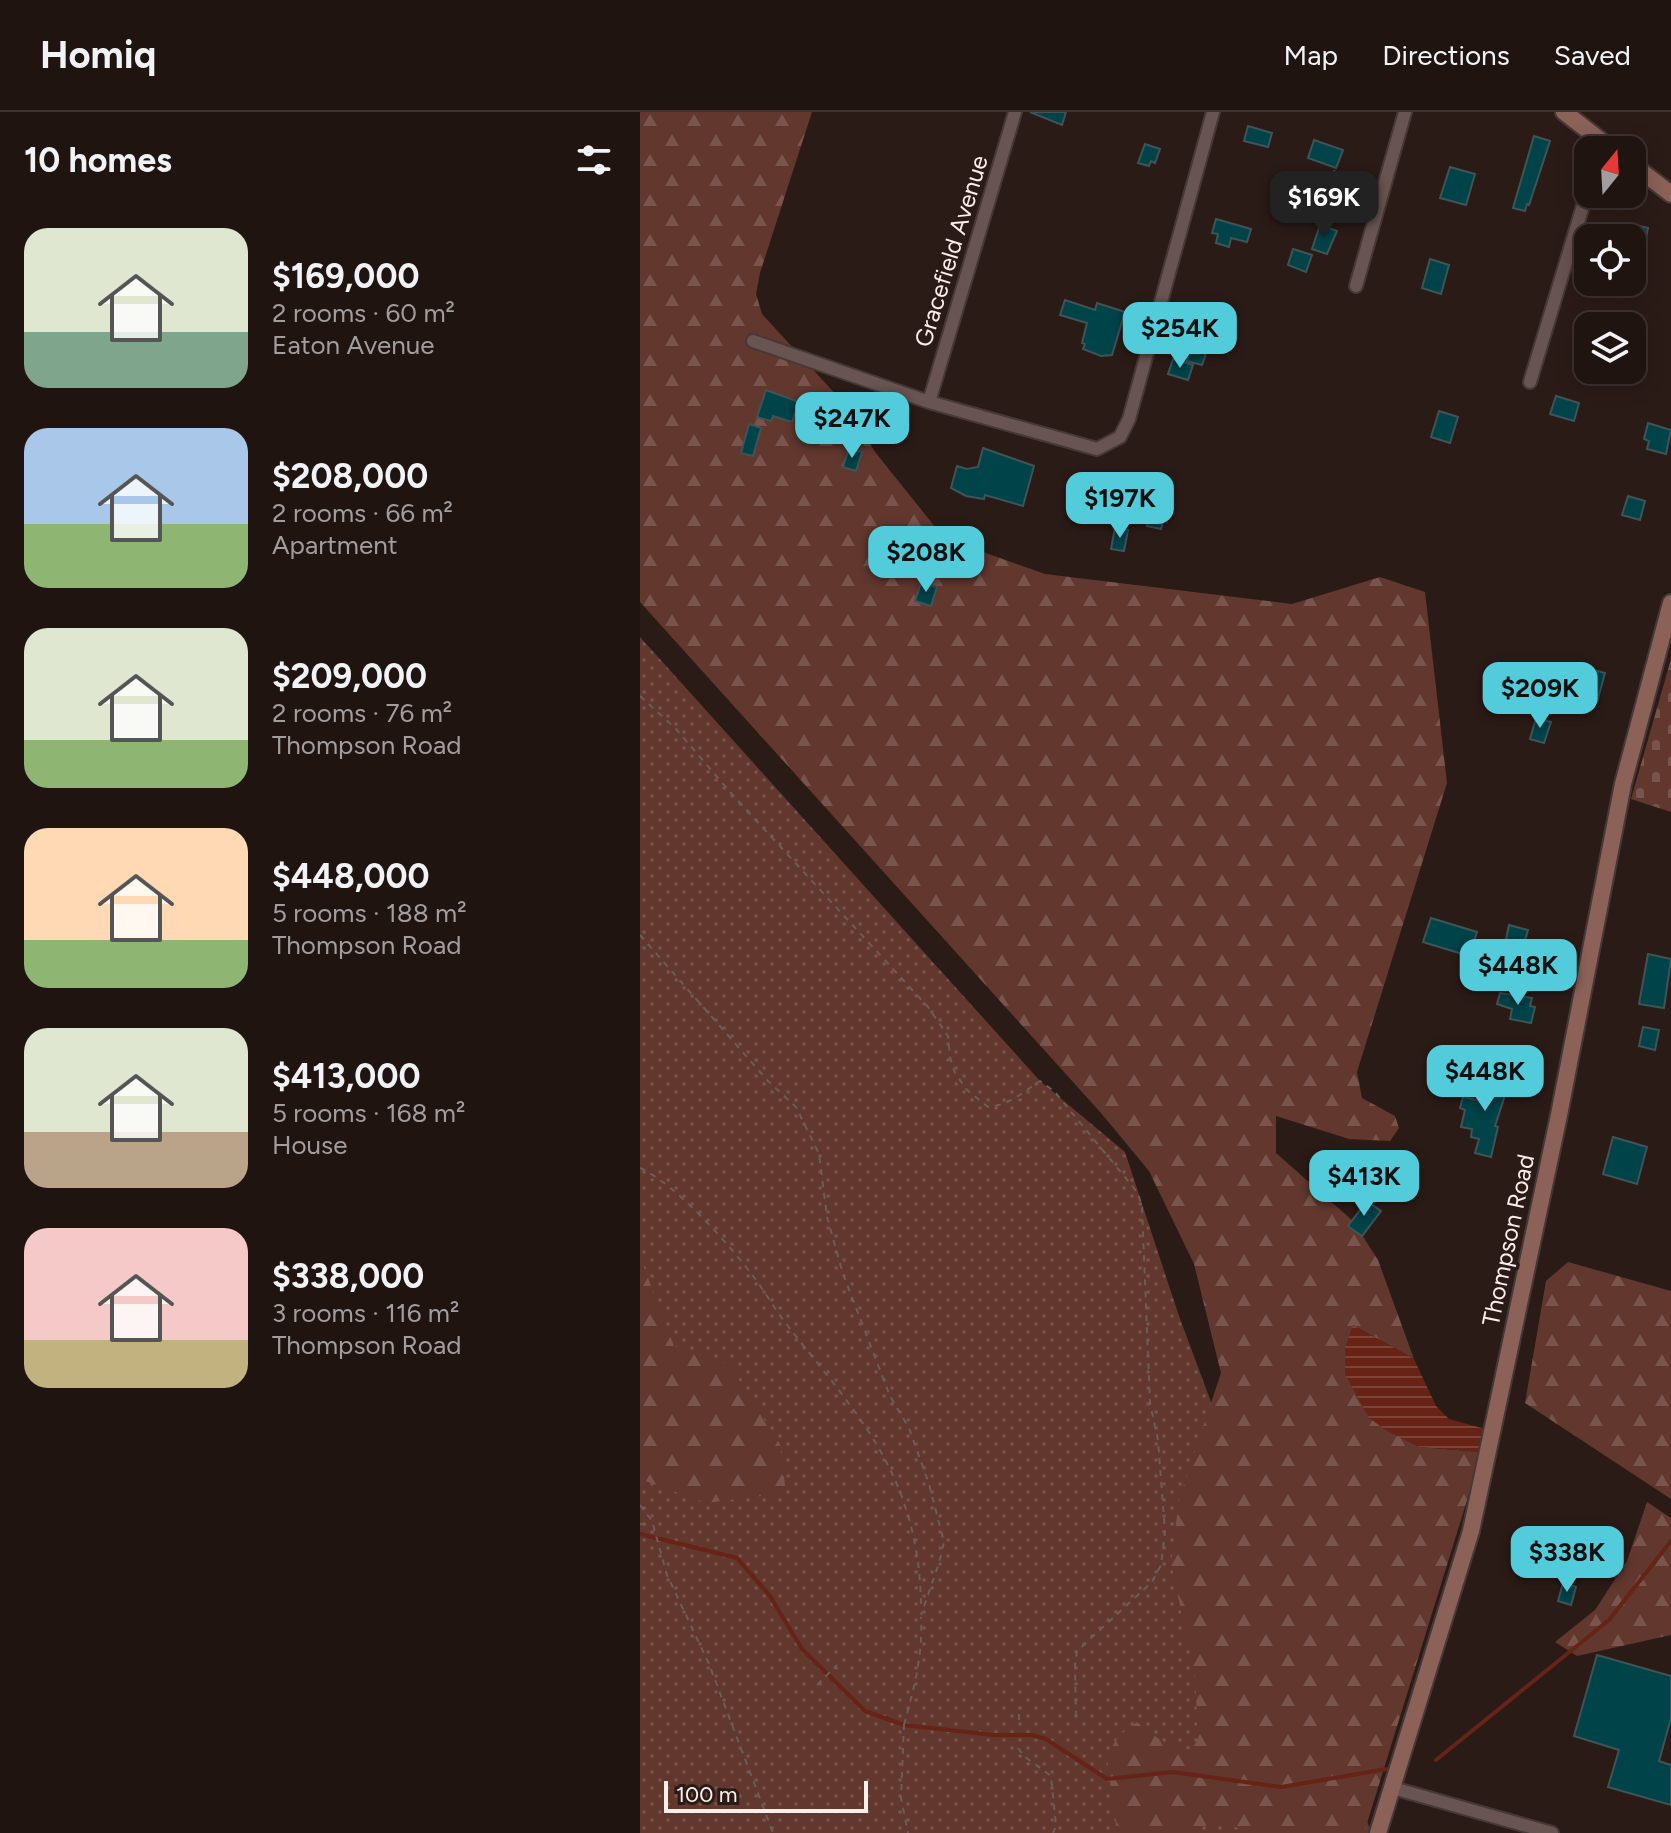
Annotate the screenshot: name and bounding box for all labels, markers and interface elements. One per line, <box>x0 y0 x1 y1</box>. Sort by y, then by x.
text: Homiq <box>40 32 156 78</box>
text: Map <box>1284 38 1338 72</box>
text: Directions <box>1382 38 1510 72</box>
text: Saved <box>1554 38 1631 72</box>
north arrow <box>1574 136 1646 208</box>
map controls <box>1574 136 1646 384</box>
icon: filters <box>572 138 616 182</box>
text: 10 homes <box>24 140 172 181</box>
street label: Gracefield Avenue <box>908 152 994 350</box>
pin: $169K <box>1268 171 1380 239</box>
text: $169K <box>1288 181 1360 213</box>
button: locate <box>1574 224 1646 296</box>
text: $169,000 <box>272 256 419 297</box>
icon: home <box>88 260 184 356</box>
text: 2 rooms · 60 m² <box>272 297 455 329</box>
pin: $254K <box>1124 302 1236 370</box>
text: $254K <box>1141 312 1219 344</box>
button: layers <box>1574 312 1646 384</box>
text: Eaton Avenue <box>272 329 434 361</box>
pin: $247K <box>796 392 908 460</box>
text: $247K <box>813 402 891 434</box>
text: $208,000 <box>272 456 428 497</box>
icon: home <box>88 460 184 556</box>
pin: $197K <box>1064 472 1176 540</box>
text: $197K <box>1084 482 1156 514</box>
text: 2 rooms · 66 m² <box>272 497 453 529</box>
pin: $208K <box>870 526 982 594</box>
text: Apartment <box>272 529 398 561</box>
text: $208K <box>886 536 966 568</box>
text: $209,000 <box>272 656 427 697</box>
icon: home <box>88 660 184 756</box>
pin: $209K <box>1484 662 1596 730</box>
text: $209K <box>1501 672 1579 704</box>
text: 2 rooms · 76 m² <box>272 697 452 729</box>
text: Thompson Road <box>272 729 461 761</box>
text: $448,000 <box>272 856 430 897</box>
icon: home <box>88 860 184 956</box>
text: 5 rooms · 188 m² <box>272 897 467 929</box>
text: Thompson Road <box>272 929 461 961</box>
pin: $448K <box>1462 939 1574 1007</box>
text: $448K <box>1478 949 1558 981</box>
pin: $448K <box>1429 1045 1541 1113</box>
text: $448K <box>1445 1055 1525 1087</box>
text: $413,000 <box>272 1056 420 1097</box>
icon: home <box>88 1060 184 1156</box>
text: 5 rooms · 168 m² <box>272 1097 465 1129</box>
text: House <box>272 1129 347 1161</box>
pin: $413K <box>1308 1150 1420 1218</box>
street label: Thompson Road <box>1476 1151 1540 1329</box>
text: $413K <box>1327 1160 1401 1192</box>
text: $338,000 <box>272 1256 424 1297</box>
icon: home <box>88 1260 184 1356</box>
text: 3 rooms · 116 m² <box>272 1297 459 1329</box>
text: Thompson Road <box>272 1329 461 1361</box>
pin: $338K <box>1511 1526 1623 1594</box>
text: $338K <box>1529 1536 1605 1568</box>
scale bar <box>664 1777 868 1813</box>
text: 100 m <box>676 1781 737 1808</box>

